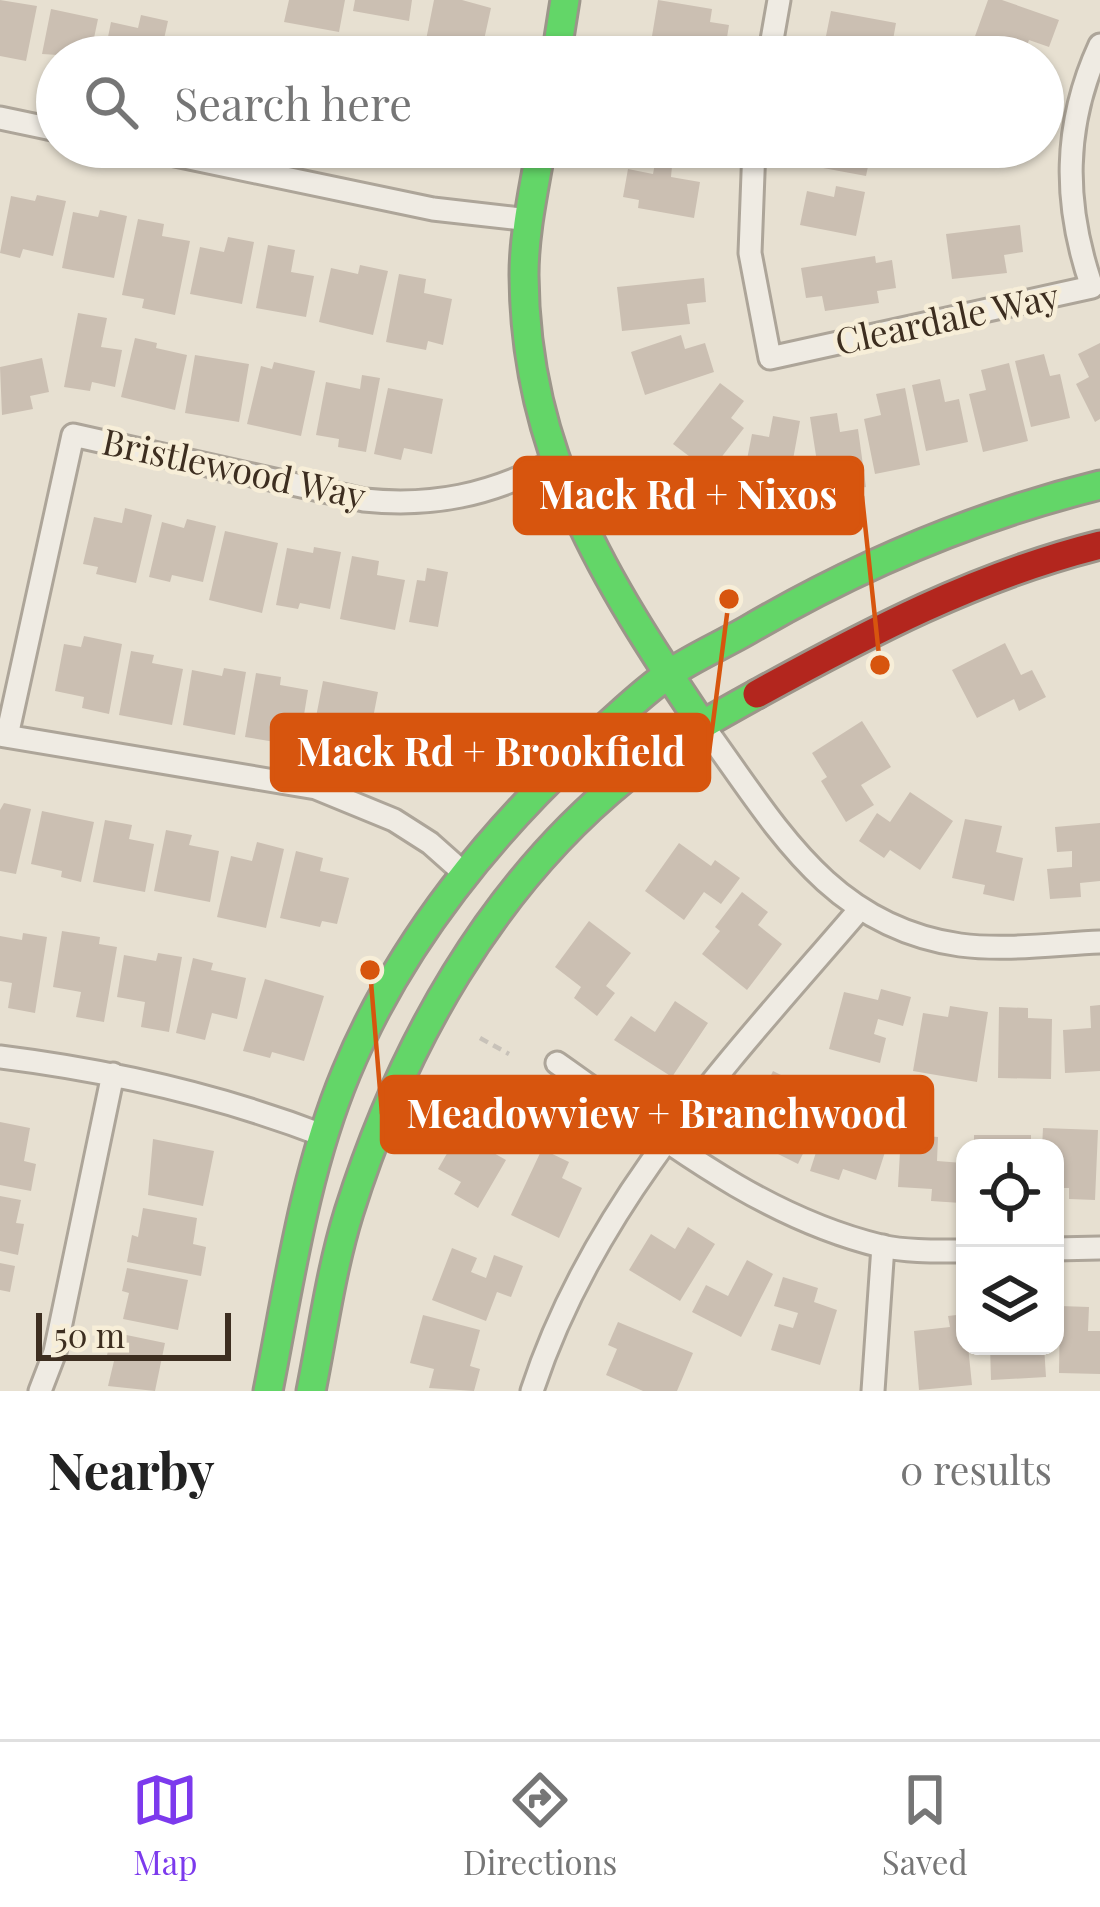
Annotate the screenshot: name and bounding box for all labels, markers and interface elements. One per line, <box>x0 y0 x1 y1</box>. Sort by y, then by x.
search box <box>36 36 1064 168</box>
icon: search <box>78 69 144 135</box>
text: Search here <box>174 72 412 132</box>
street label: Cleardale Way <box>830 270 1063 364</box>
street label: Bristlewood Way <box>98 416 370 518</box>
callout: Mack Rd + Nixos <box>515 458 862 533</box>
text: Mack Rd + Nixos <box>539 467 837 519</box>
callout: Mack Rd + Brookfield <box>272 715 709 790</box>
text: Mack Rd + Brookfield <box>297 724 685 776</box>
callout: Meadowview + Branchwood <box>382 1077 932 1152</box>
text: Meadowview + Branchwood <box>407 1086 907 1138</box>
map controls <box>956 1139 1064 1355</box>
button: locate <box>956 1139 1064 1247</box>
button: layers <box>956 1247 1064 1355</box>
scale bar <box>36 1307 231 1360</box>
text: 50 m <box>54 1312 125 1356</box>
text: Nearby <box>48 1435 214 1503</box>
text: 0 results <box>900 1443 1052 1495</box>
tab: Map <box>132 1767 198 1883</box>
tab: Directions <box>463 1767 617 1883</box>
tab: Saved <box>882 1767 968 1883</box>

